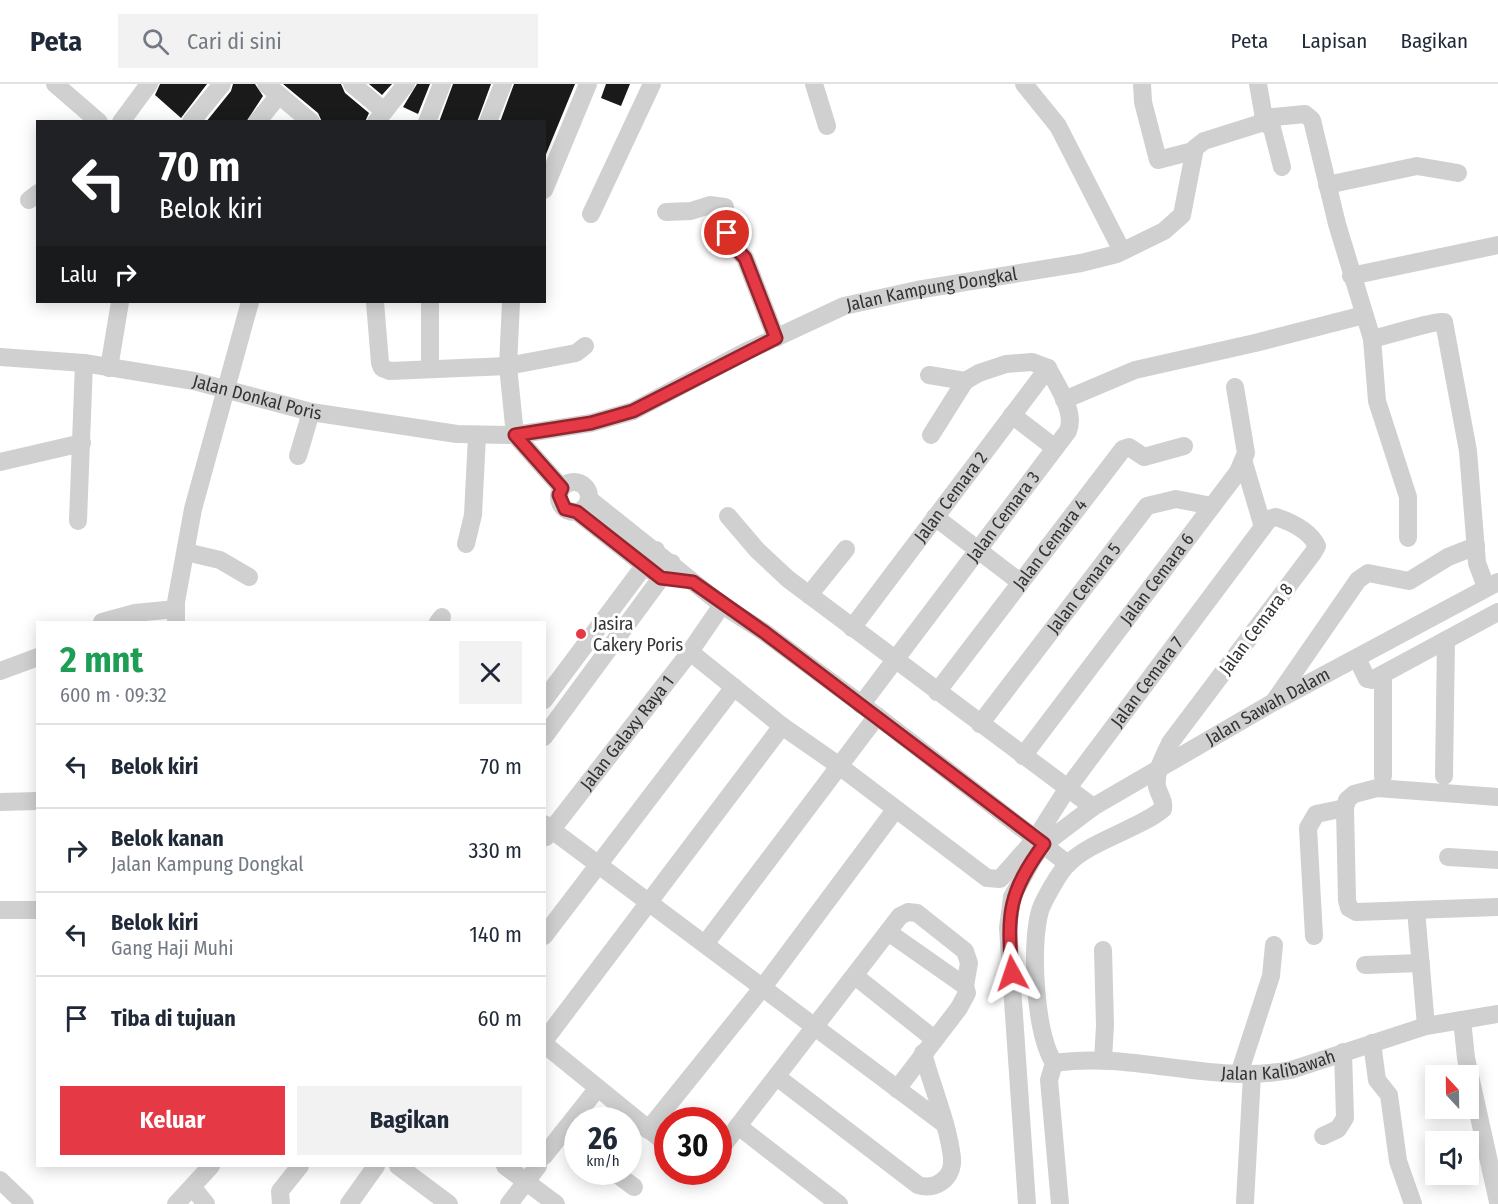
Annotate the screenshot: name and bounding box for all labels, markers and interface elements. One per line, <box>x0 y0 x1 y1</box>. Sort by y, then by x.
search box <box>118 14 538 68</box>
text: Peta <box>30 25 82 58</box>
icon: search <box>139 25 172 58</box>
text: Cari di sini <box>187 28 282 55</box>
text: Peta <box>1231 28 1268 54</box>
text: Lapisan <box>1301 28 1367 54</box>
text: Bagikan <box>1400 28 1468 54</box>
text: 70 m <box>159 142 240 192</box>
icon: left <box>60 144 138 222</box>
text: Belok kiri <box>159 193 263 225</box>
pin <box>701 207 752 258</box>
icon: arrive <box>710 216 743 249</box>
icon: right <box>109 258 142 291</box>
text: Lalu <box>60 261 97 288</box>
street label: Jalan Kampung Dongkal <box>844 263 1019 316</box>
street label: Jalan Donkal Poris <box>190 370 324 425</box>
street label: Jalan Cemara 2 <box>909 447 992 547</box>
street label: Jalan Cemara 3 <box>962 467 1045 566</box>
street label: Jalan Cemara 4 <box>1008 494 1092 594</box>
street label: Jalan Cemara 6 <box>1115 529 1199 629</box>
street label: Jalan Cemara 5 <box>1042 539 1126 638</box>
street label: Jalan Cemara 8 <box>1214 579 1298 679</box>
place label: Jasira Cakery Poris <box>593 613 684 656</box>
marker: Jasira Cakery Poris <box>574 627 588 641</box>
street label: Jalan Cemara 7 <box>1106 632 1188 731</box>
text: 2 mnt <box>60 638 143 682</box>
button: close <box>459 641 522 704</box>
street label: Jalan Sawah Dalam <box>1202 663 1334 750</box>
street label: Jalan Galaxy Raya 1 <box>576 671 679 795</box>
text: 600 m · 09:32 <box>60 683 167 707</box>
icon: left <box>60 750 93 783</box>
text: Belok kiri <box>111 753 199 780</box>
text: 70 m <box>480 753 522 780</box>
text: Belok kanan <box>111 825 224 852</box>
icon: right <box>60 834 93 867</box>
text: 330 m <box>469 837 522 864</box>
text: Jalan Kampung Dongkal <box>111 852 304 876</box>
text: Belok kiri <box>111 909 199 936</box>
icon: left <box>60 918 93 951</box>
text: 140 m <box>469 921 522 948</box>
text: Gang Haji Muhi <box>111 936 234 960</box>
position arrow <box>980 941 1044 1005</box>
icon: arrive <box>60 1002 93 1035</box>
text: Tiba di tujuan <box>111 1005 236 1032</box>
text: 60 m <box>478 1005 522 1032</box>
street label: Jalan Kalibawah <box>1220 1045 1338 1085</box>
north arrow <box>1425 1065 1479 1119</box>
map controls <box>1425 1065 1479 1185</box>
button: Keluar <box>60 1086 285 1155</box>
button: Bagikan <box>297 1086 522 1155</box>
speed limit sign: 30 <box>654 1107 732 1185</box>
text: 26 <box>588 1121 618 1157</box>
button: sound <box>1425 1131 1479 1185</box>
text: km/h <box>586 1152 620 1170</box>

